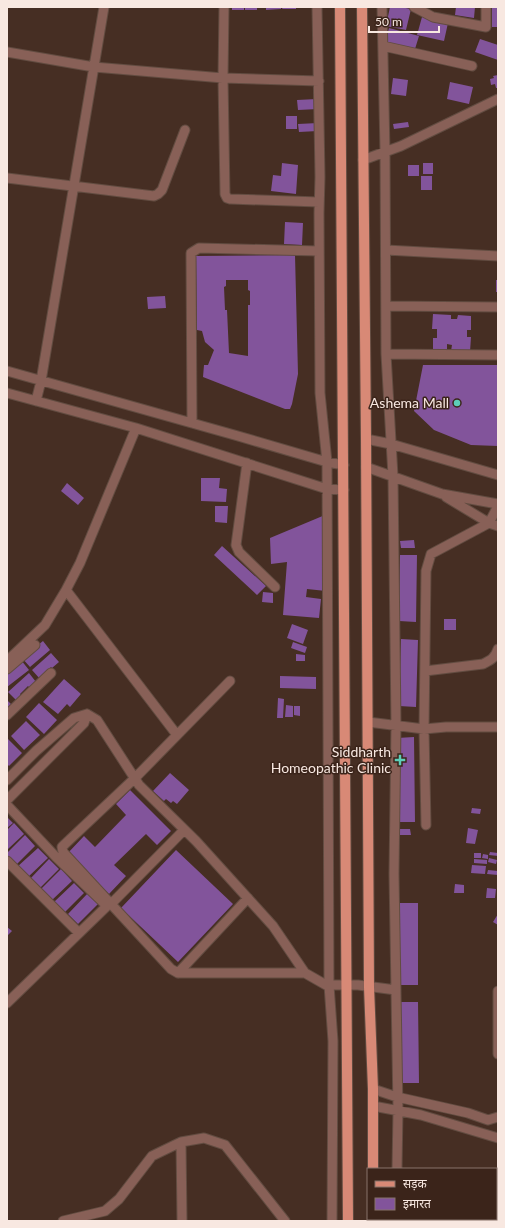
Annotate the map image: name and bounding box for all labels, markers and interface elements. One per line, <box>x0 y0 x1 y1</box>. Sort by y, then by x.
scale bar <box>369 8 439 34</box>
text: 50 m <box>375 14 402 29</box>
place label: Ashema Mall <box>370 394 449 411</box>
marker: Ashema Mall <box>452 398 462 408</box>
place label: Siddharth Homeopathic Clinic <box>271 743 391 776</box>
marker: Siddharth Homeopathic Clinic <box>394 754 406 766</box>
legend <box>367 1168 497 1220</box>
text: सड़क <box>403 1176 428 1191</box>
text: इमारत <box>403 1196 432 1211</box>

